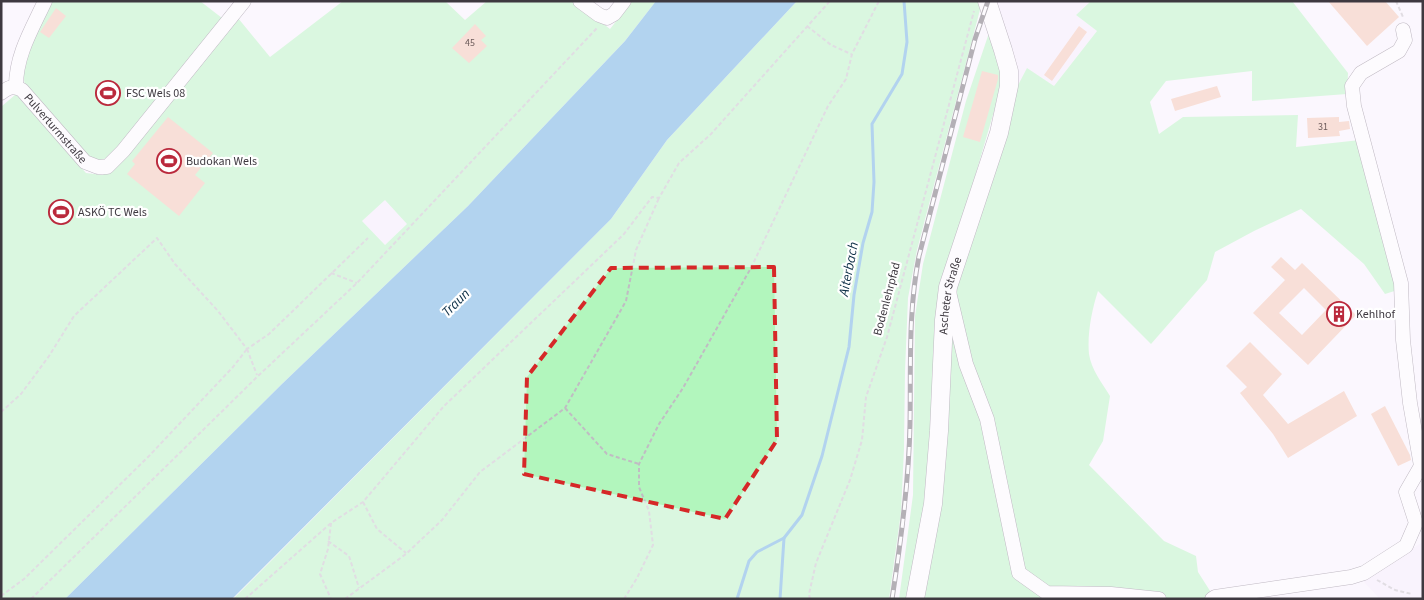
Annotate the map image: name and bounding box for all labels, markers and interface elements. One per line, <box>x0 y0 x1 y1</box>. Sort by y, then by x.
house number: 45 <box>465 36 475 50</box>
sports icon: FSC Wels 08 <box>95 80 121 106</box>
place label: FSC Wels 08 <box>126 85 185 102</box>
street label: Pulverturmstraße <box>20 89 91 167</box>
house number: 31 <box>1318 120 1328 134</box>
sports icon: Budokan Wels <box>156 148 182 174</box>
place label: Budokan Wels <box>186 153 257 170</box>
sports icon: ASKÖ TC Wels <box>48 199 74 225</box>
place label: ASKÖ TC Wels <box>78 204 147 221</box>
water label: Aiterbach <box>834 240 864 299</box>
street label: Ascheter Straße <box>935 255 966 335</box>
street label: Bodenlehrpfad <box>869 261 905 337</box>
water label: Traun <box>437 284 475 322</box>
building icon: Kehlhof <box>1326 301 1352 327</box>
place label: Kehlhof <box>1356 306 1395 323</box>

